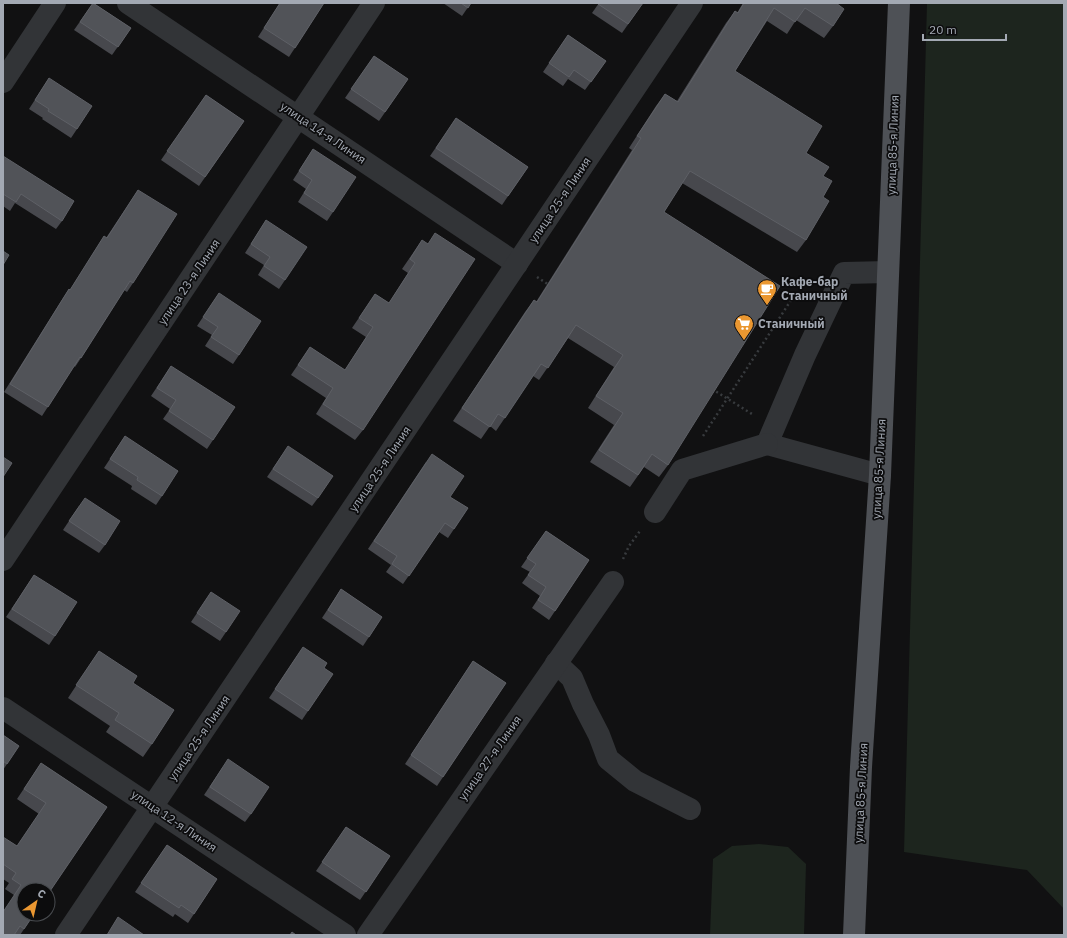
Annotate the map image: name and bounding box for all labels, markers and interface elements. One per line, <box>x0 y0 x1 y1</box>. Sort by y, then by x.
scale bar <box>923 16 1006 42</box>
text: 20 m <box>929 22 957 37</box>
street label: улица 85-я Линия <box>883 95 902 195</box>
street label: улица 14-я Линия <box>278 98 369 167</box>
street label: улица 25-я Линия <box>525 154 594 245</box>
street label: улица 23-я Линия <box>154 236 223 327</box>
place label: Кафе-бар Станичный <box>781 274 848 303</box>
cafe icon: Кафе-бар Станичный <box>756 278 778 306</box>
supermarket icon: Станичный <box>733 313 755 341</box>
place label: Станичный <box>758 316 825 331</box>
street label: улица 85-я Линия <box>868 418 889 519</box>
street label: улица 25-я Линия <box>345 423 414 514</box>
street label: улица 25-я Линия <box>164 692 233 783</box>
street label: улица 27-я Линия <box>455 712 525 803</box>
street label: улица 85-я Линия <box>850 742 871 843</box>
street label: улица 12-я Линия <box>129 786 220 855</box>
north arrow <box>16 882 56 922</box>
text: С <box>35 886 48 902</box>

